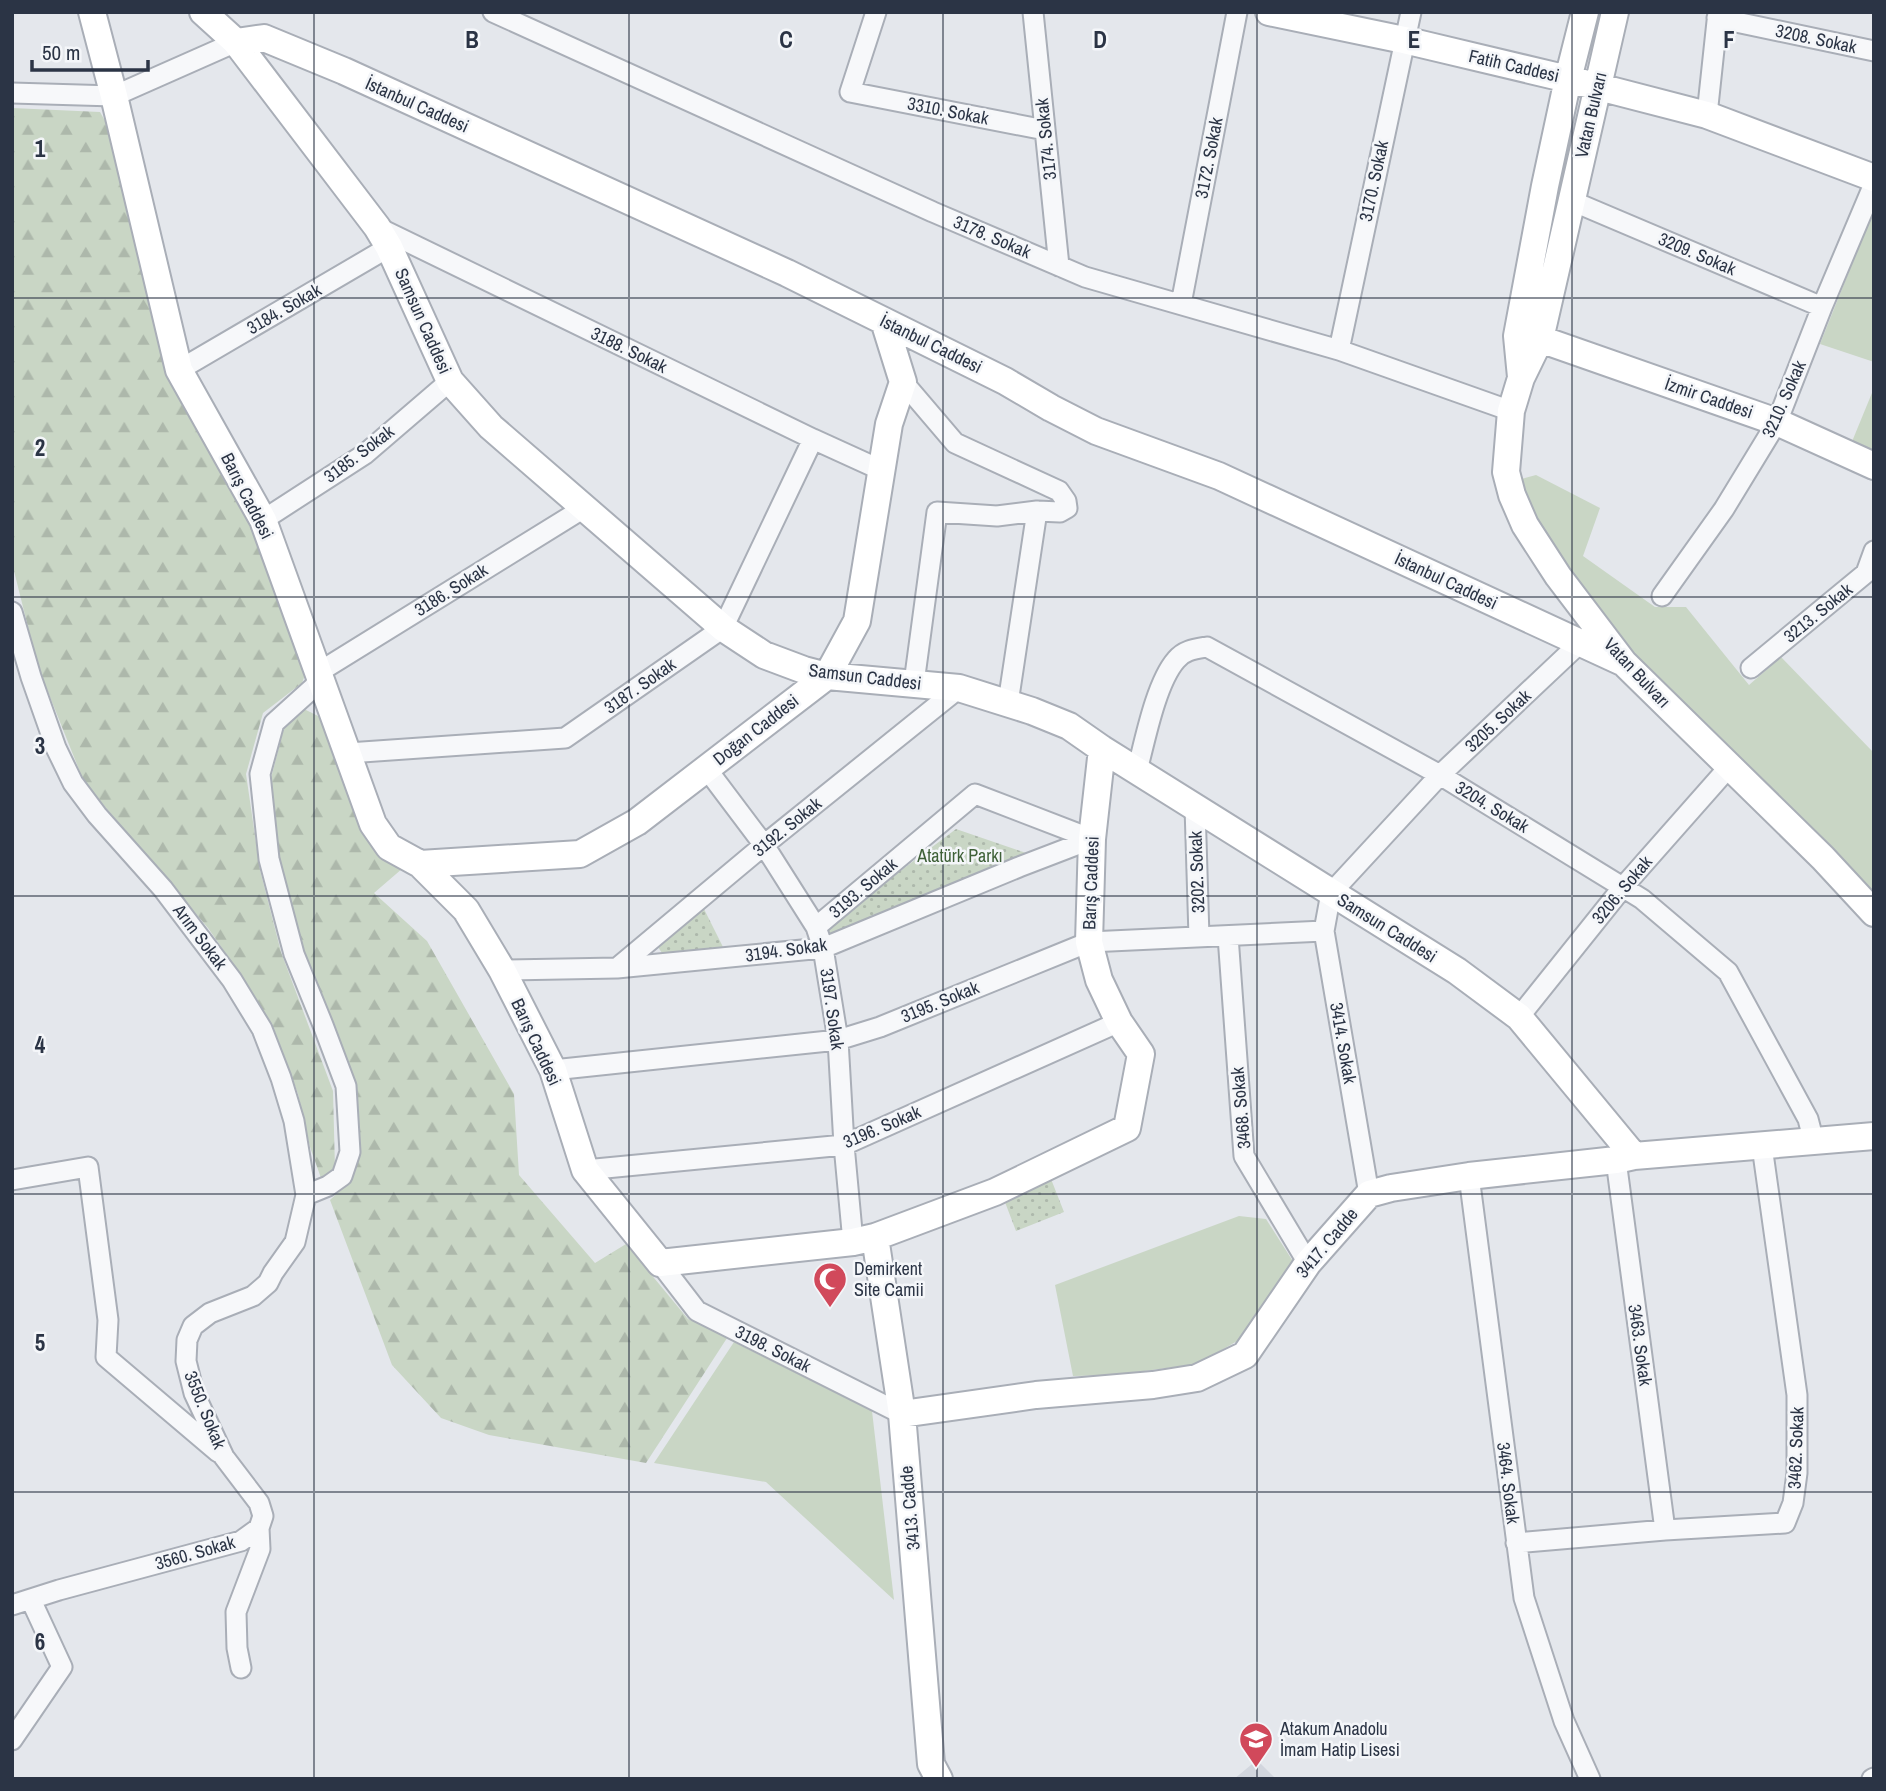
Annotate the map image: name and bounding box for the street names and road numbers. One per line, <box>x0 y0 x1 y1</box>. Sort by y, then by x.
street label: 3208. Sokak <box>1773 18 1859 59</box>
street label: Fatih Caddesi <box>1466 43 1562 88</box>
street label: Vatan Bulvarı <box>1568 69 1613 160</box>
street label: İstanbul Caddesi <box>362 71 473 138</box>
street label: 3310. Sokak <box>905 90 991 131</box>
street label: 3174. Sokak <box>1029 96 1062 181</box>
street label: 3172. Sokak <box>1188 115 1229 201</box>
street label: 3170. Sokak <box>1353 138 1394 224</box>
street label: 3178. Sokak <box>950 209 1035 264</box>
street label: 3209. Sokak <box>1655 226 1740 281</box>
street label: Samsun Caddesi <box>389 264 458 378</box>
street label: 3184. Sokak <box>242 277 326 340</box>
street label: İstanbul Caddesi <box>876 308 986 379</box>
street label: 3188. Sokak <box>587 320 672 379</box>
street label: 3210. Sokak <box>1755 356 1812 441</box>
street label: İzmir Caddesi <box>1662 371 1757 424</box>
street label: 3185. Sokak <box>318 419 399 488</box>
street label: Barış Caddesi <box>215 448 280 543</box>
street label: İstanbul Caddesi <box>1391 546 1502 615</box>
street label: 3186. Sokak <box>409 557 493 622</box>
street label: 3213. Sokak <box>1778 577 1858 648</box>
street label: Vatan Bulvarı <box>1598 632 1676 713</box>
street label: 3187. Sokak <box>599 651 681 719</box>
street label: Samsun Caddesi <box>807 657 923 696</box>
street label: 3205. Sokak <box>1459 683 1537 758</box>
street label: Doğan Caddesi <box>708 688 804 771</box>
street label: 3204. Sokak <box>1451 775 1534 839</box>
street label: 3192. Sokak <box>747 791 827 862</box>
street label: 3202. Sokak <box>1183 830 1210 913</box>
street label: Barış Caddesi <box>1076 836 1105 930</box>
street label: 3206. Sokak <box>1586 850 1658 929</box>
street label: 3193. Sokak <box>823 851 903 924</box>
street label: Samsun Caddesi <box>1333 887 1442 968</box>
street label: Arım Sokak <box>167 898 234 975</box>
street label: 3194. Sokak <box>744 931 829 968</box>
street label: 3197. Sokak <box>814 967 851 1052</box>
street label: 3195. Sokak <box>897 974 983 1028</box>
street label: Barış Caddesi <box>505 994 568 1089</box>
street label: 3414. Sokak <box>1324 1000 1363 1086</box>
street label: 3468. Sokak <box>1224 1065 1257 1150</box>
street label: 3196. Sokak <box>839 1099 925 1154</box>
street label: 3417. Cadde <box>1290 1202 1363 1283</box>
street label: 3463. Sokak <box>1622 1303 1659 1388</box>
street label: 3198. Sokak <box>731 1319 816 1379</box>
street label: 3550. Sokak <box>179 1367 233 1453</box>
street label: 3462. Sokak <box>1782 1406 1809 1489</box>
street label: 3464. Sokak <box>1491 1441 1526 1526</box>
street label: 3413. Cadde <box>893 1465 926 1551</box>
street label: 3560. Sokak <box>152 1529 238 1576</box>

